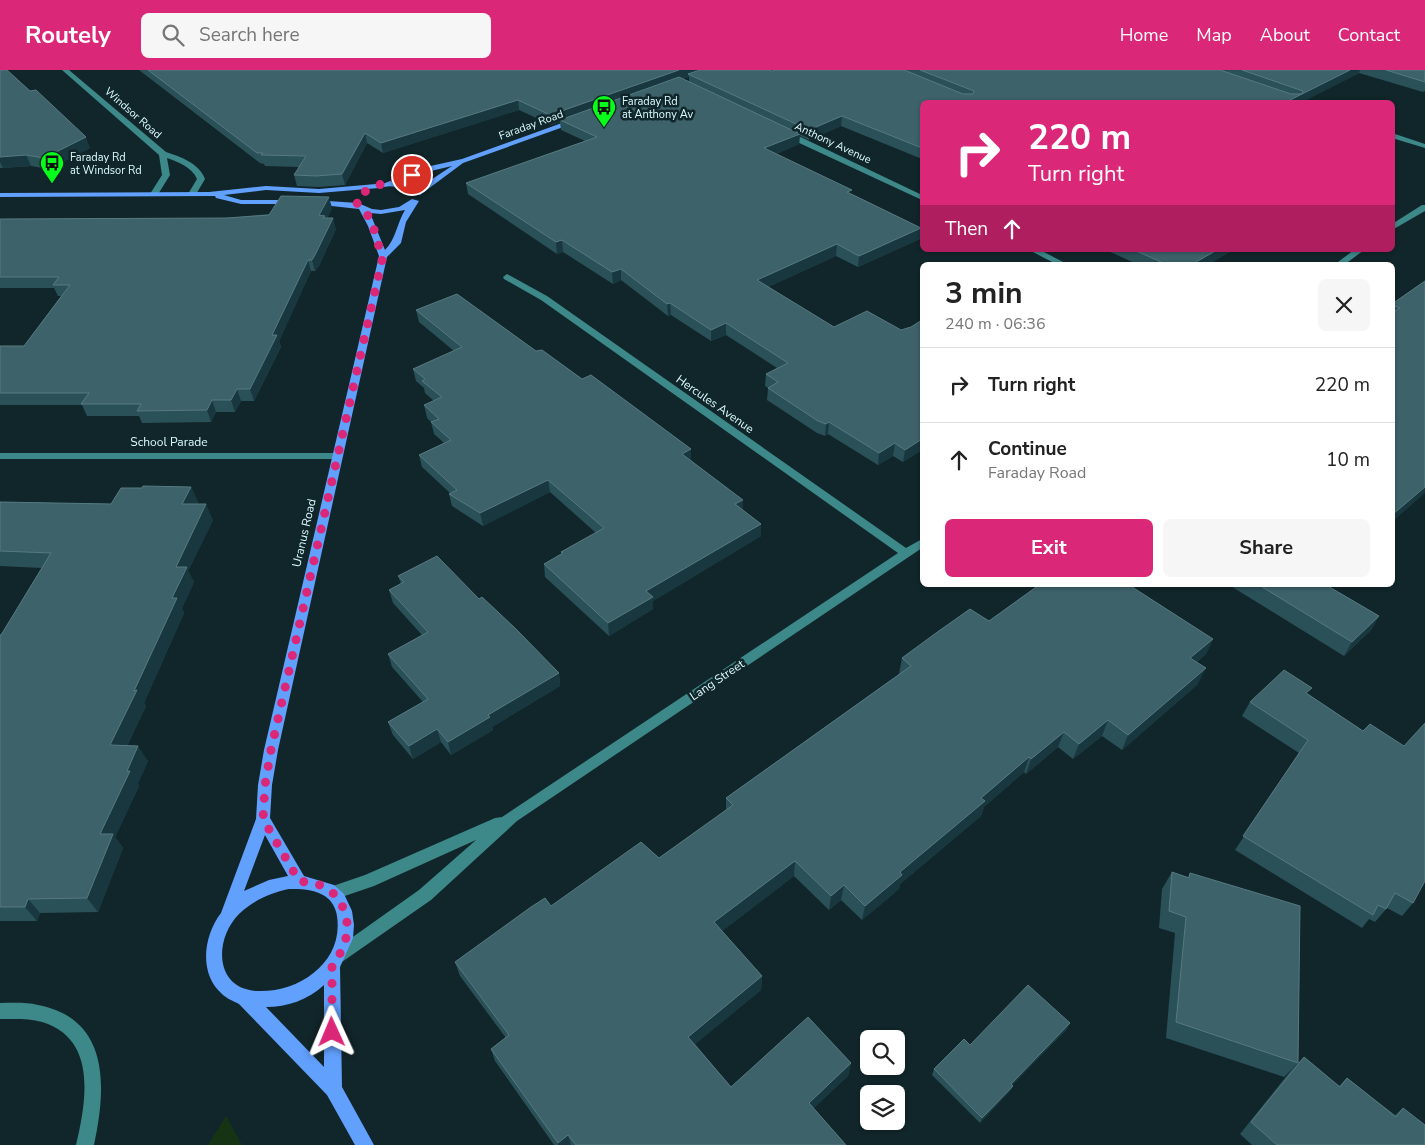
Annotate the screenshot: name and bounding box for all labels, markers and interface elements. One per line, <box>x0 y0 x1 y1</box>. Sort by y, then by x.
search box <box>141 13 491 58</box>
text: Routely <box>25 19 111 51</box>
icon: search <box>159 21 187 49</box>
text: Search here <box>199 22 300 48</box>
text: Home <box>1120 23 1168 47</box>
text: Map <box>1196 23 1232 47</box>
text: About <box>1260 23 1310 47</box>
text: Contact <box>1338 23 1400 47</box>
street label: Windsor Road <box>101 84 165 142</box>
bus stop icon: Faraday Rd at Anthony Av <box>591 94 617 128</box>
place label: Faraday Rd at Anthony Av <box>622 94 693 122</box>
street label: Faraday Road <box>497 106 565 144</box>
text: 220 m <box>1028 114 1131 161</box>
street label: Anthony Avenue <box>792 119 874 167</box>
icon: right <box>945 120 1010 185</box>
bus stop icon: Faraday Rd at Windsor Rd <box>39 150 65 184</box>
place label: Faraday Rd at Windsor Rd <box>70 150 142 178</box>
pin <box>391 154 433 196</box>
text: Turn right <box>1028 159 1124 189</box>
icon: arrive <box>398 161 426 189</box>
icon: ahead <box>998 215 1026 243</box>
text: Then <box>945 216 988 242</box>
text: 3 min <box>945 273 1023 314</box>
button: close <box>1318 279 1370 331</box>
text: 240 m · 06:36 <box>945 313 1046 335</box>
street label: Hercules Avenue <box>673 371 757 437</box>
icon: right <box>945 371 973 399</box>
text: Turn right <box>988 372 1075 398</box>
text: 220 m <box>1315 372 1370 398</box>
street label: School Parade <box>130 434 208 450</box>
text: Continue <box>988 436 1067 462</box>
icon: ahead <box>945 446 973 474</box>
text: 10 m <box>1326 447 1370 473</box>
text: Faraday Road <box>988 462 1086 484</box>
street label: Uranus Road <box>288 497 320 569</box>
button: Exit <box>945 519 1153 577</box>
button: Share <box>1163 519 1370 577</box>
street label: Lang Street <box>687 655 748 704</box>
position arrow <box>305 1005 357 1057</box>
map controls <box>860 1030 905 1130</box>
button: search <box>860 1030 905 1075</box>
button: layers <box>860 1085 905 1130</box>

